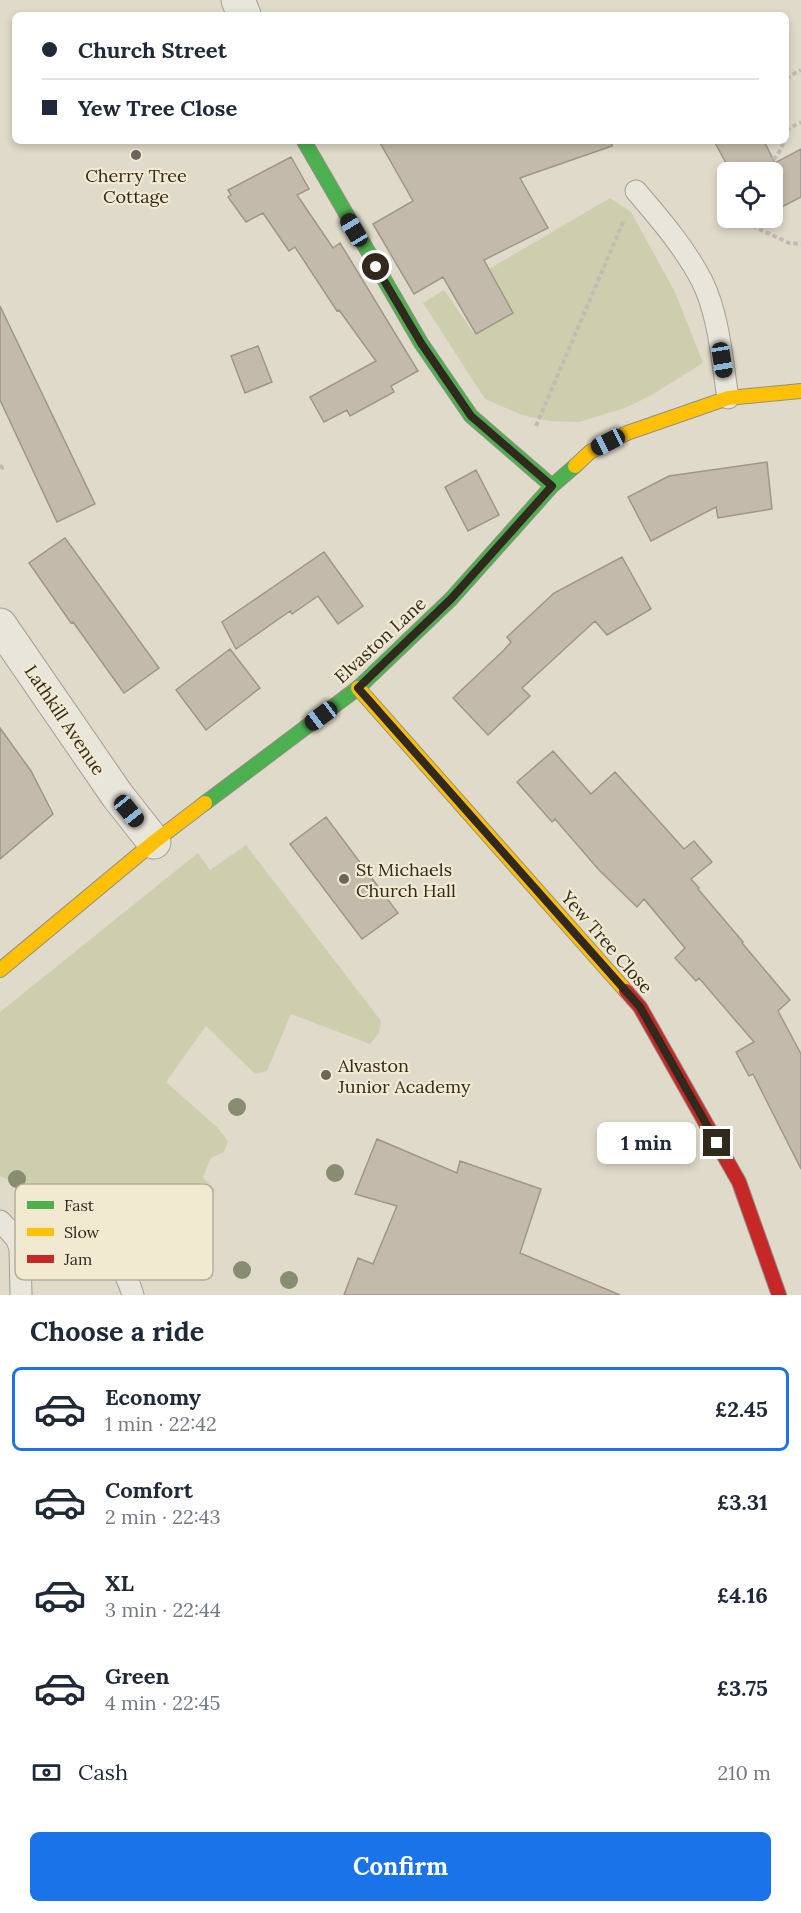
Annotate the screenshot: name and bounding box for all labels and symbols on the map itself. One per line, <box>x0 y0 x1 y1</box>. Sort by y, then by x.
marker: Cherry Tree Cottage <box>129 148 143 162</box>
place label: Cherry Tree Cottage <box>85 164 187 208</box>
car <box>337 210 371 250</box>
route start <box>362 253 389 280</box>
car <box>710 341 734 379</box>
car <box>588 426 628 458</box>
street label: Elvaston Lane <box>330 592 431 688</box>
street label: Lathkill Avenue <box>20 660 110 780</box>
car <box>301 698 341 734</box>
car <box>111 791 147 831</box>
place label: St Michaels Church Hall <box>356 858 456 902</box>
marker: St Michaels Church Hall <box>337 872 351 886</box>
street label: Yew Tree Close <box>555 885 658 998</box>
place label: Alvaston Junior Academy <box>337 1054 471 1098</box>
marker: Alvaston Junior Academy <box>319 1068 333 1082</box>
callout: 1 min <box>597 1122 696 1164</box>
route end <box>703 1129 730 1156</box>
legend <box>15 1184 213 1280</box>
text: Fast <box>64 1195 95 1215</box>
text: Slow <box>64 1222 100 1242</box>
text: Jam <box>63 1249 92 1269</box>

